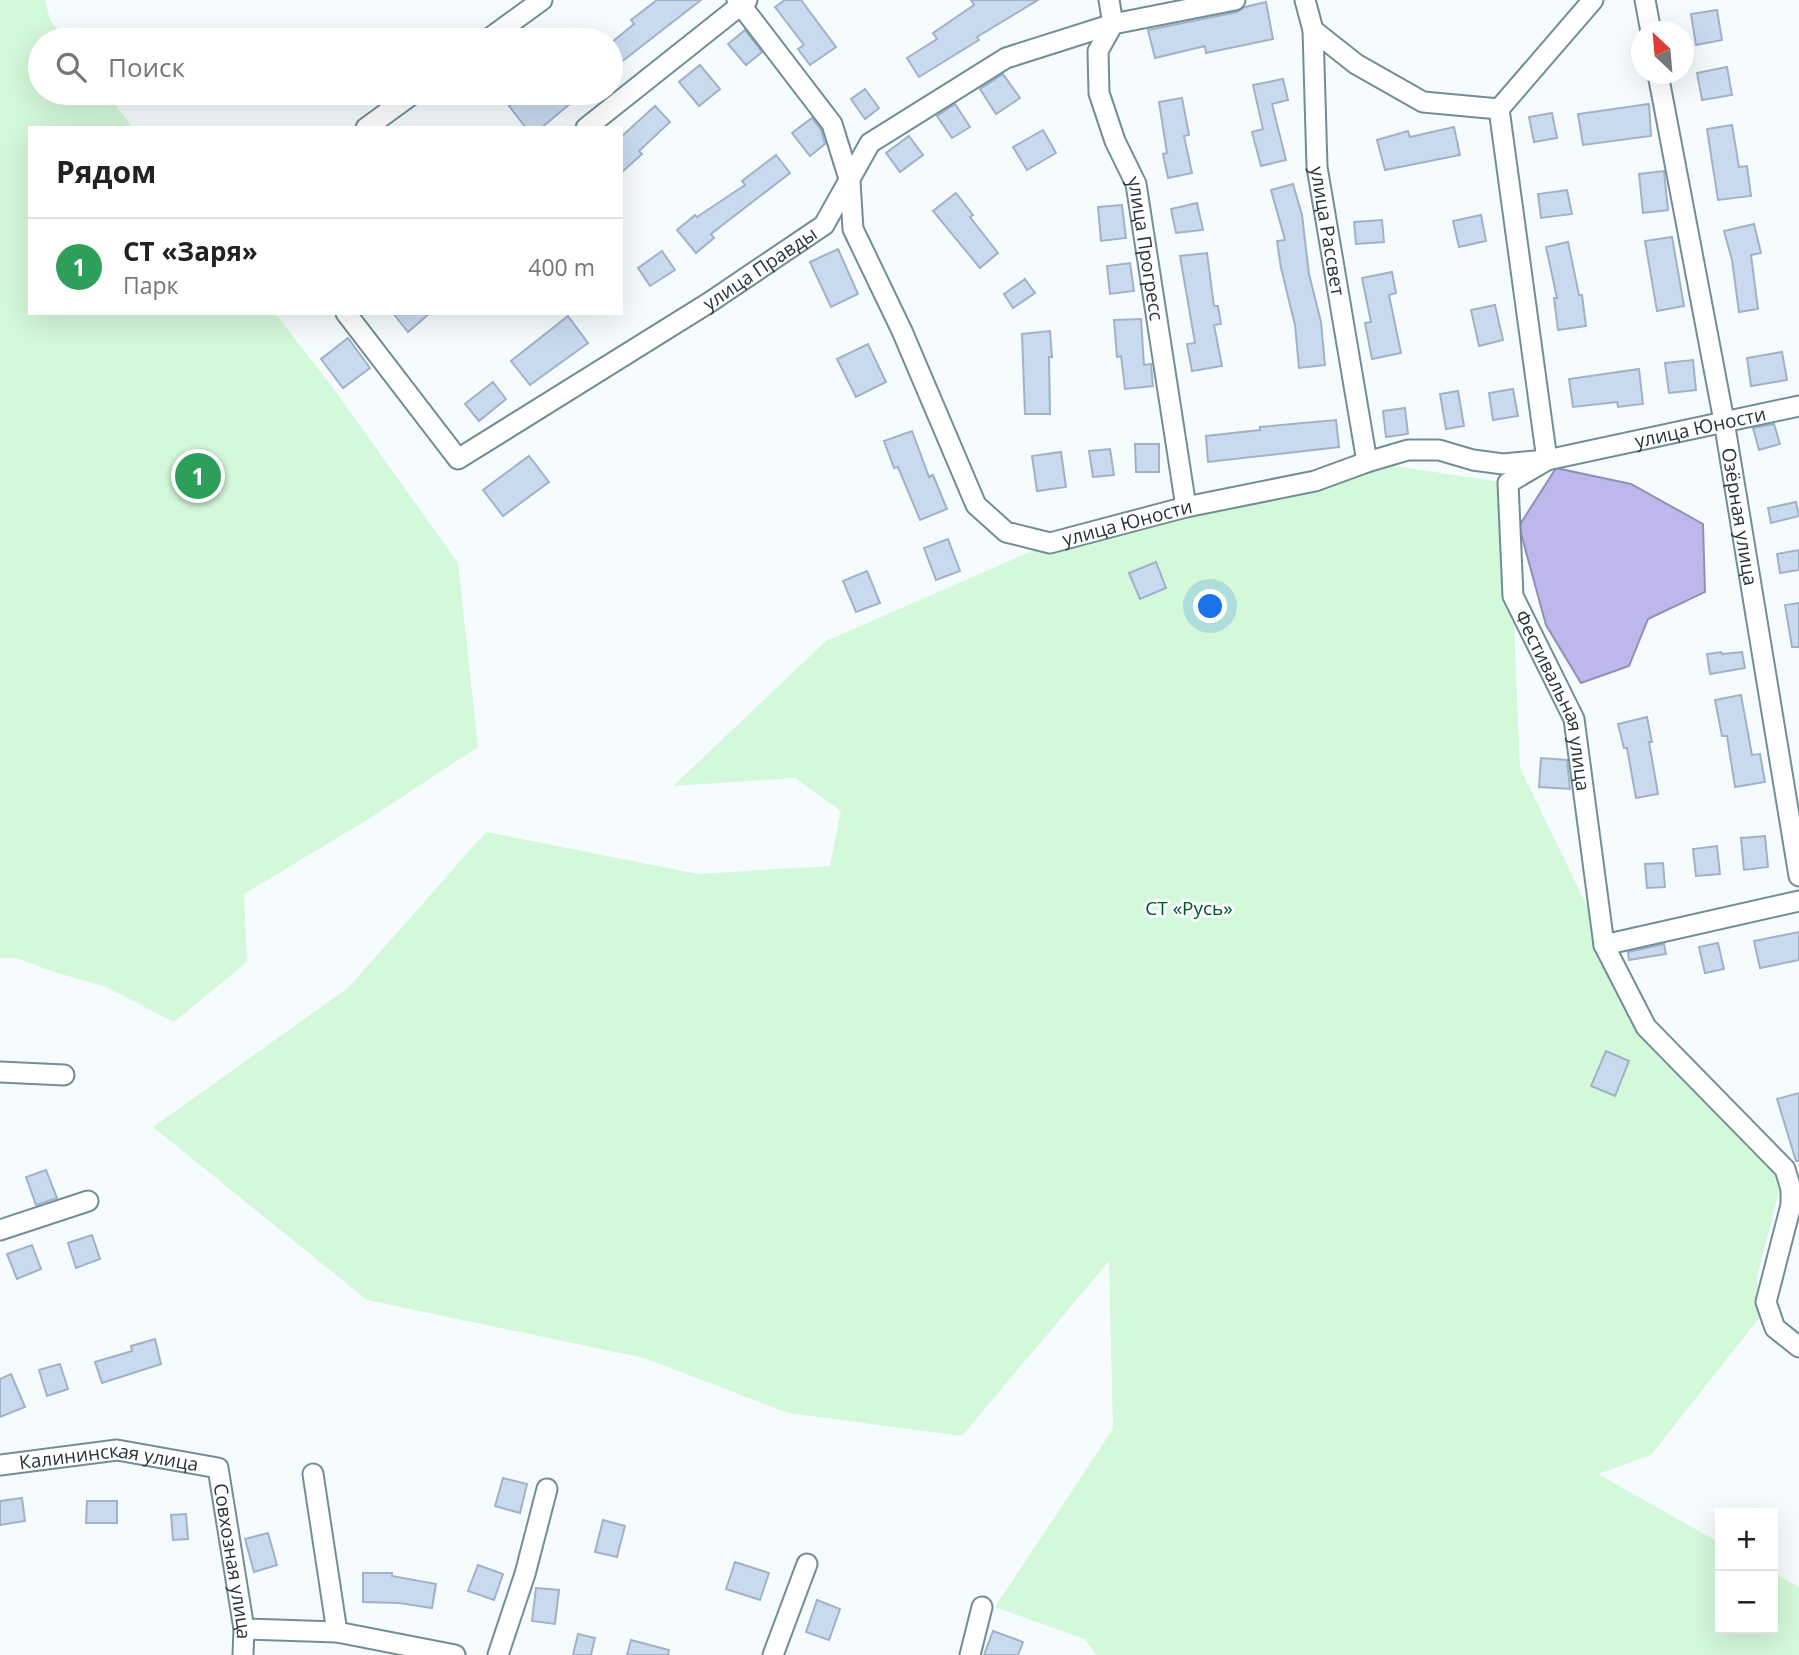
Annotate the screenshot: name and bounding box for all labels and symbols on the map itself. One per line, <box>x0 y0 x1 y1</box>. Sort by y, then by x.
north arrow <box>1631 21 1694 84</box>
street label: улица Рассвет <box>1304 164 1352 298</box>
street label: улица Прогресс <box>1121 172 1170 322</box>
street label: улица Правды <box>698 221 822 316</box>
street label: улица Юности <box>1632 400 1768 454</box>
street label: Озёрная улица <box>1716 446 1764 587</box>
pin: 1 <box>175 450 221 502</box>
street label: улица Юности <box>1060 493 1195 552</box>
your location <box>1193 589 1227 623</box>
street label: Фестивальная улица <box>1509 606 1596 792</box>
park label: СТ «Русь» <box>1145 895 1233 921</box>
street label: Калининская улица <box>18 1437 201 1477</box>
street label: Совхозная улица <box>208 1481 257 1640</box>

